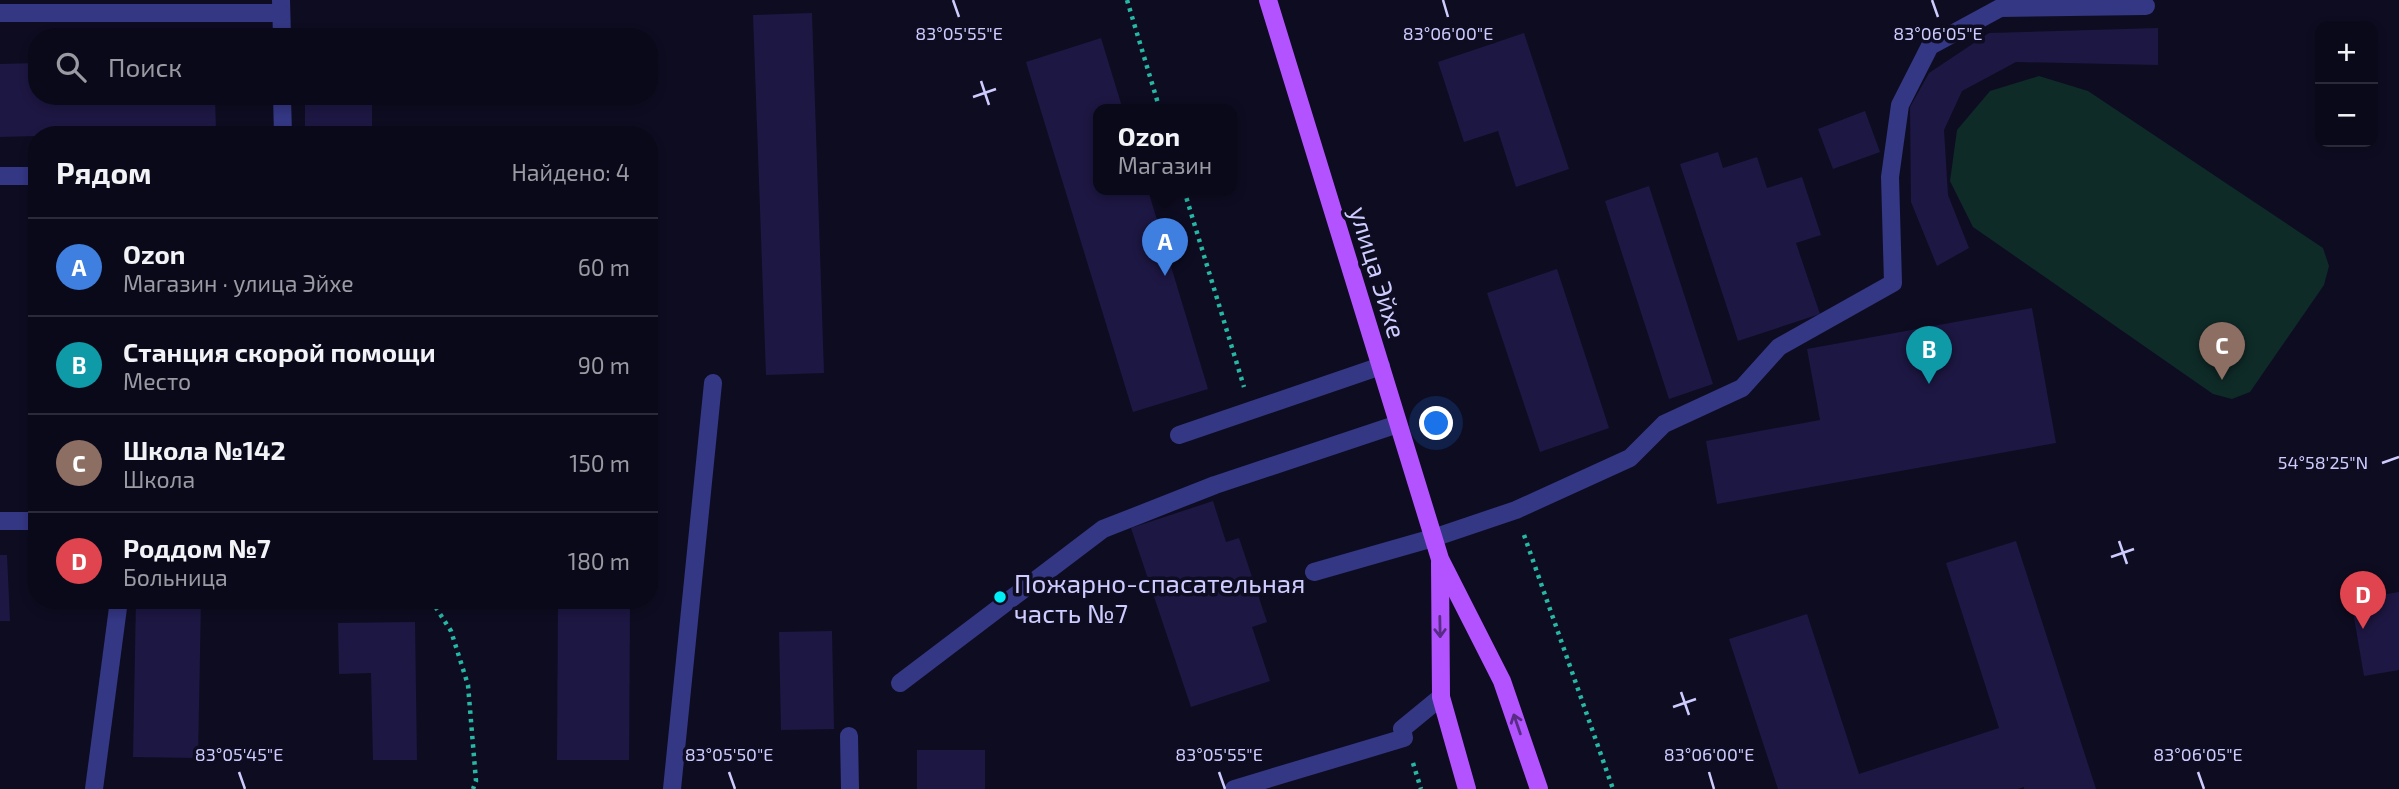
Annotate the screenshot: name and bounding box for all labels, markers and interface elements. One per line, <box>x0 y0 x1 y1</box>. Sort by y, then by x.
map controls <box>2315 21 2378 147</box>
button: + <box>2315 21 2378 84</box>
text: 83°05'55"E <box>915 22 1003 44</box>
text: 83°06'00"E <box>1403 22 1493 44</box>
text: 83°06'05"E <box>1893 22 1983 44</box>
search box <box>28 28 658 105</box>
icon: search <box>52 48 90 86</box>
text: Поиск <box>108 51 182 82</box>
button: − <box>2315 84 2378 147</box>
popup <box>1093 104 1237 195</box>
text: Ozon <box>1118 120 1180 151</box>
text: Магазин <box>1118 151 1212 179</box>
text: Рядом <box>56 154 152 190</box>
text: Найдено: 4 <box>511 158 630 186</box>
street label: улица Эйхе <box>1343 202 1414 342</box>
pin: A <box>1142 218 1188 276</box>
text: Ozon <box>123 238 185 269</box>
text: A <box>71 253 87 281</box>
text: 60 m <box>578 253 630 281</box>
text: Магазин · улица Эйхе <box>123 269 354 297</box>
pin: C <box>2199 322 2245 380</box>
pin: B <box>1906 326 1952 384</box>
text: Станция скорой помощи <box>123 336 436 367</box>
text: B <box>72 351 86 379</box>
text: 90 m <box>578 351 630 379</box>
text: Место <box>123 367 191 395</box>
your location <box>1419 406 1453 440</box>
text: Школа №142 <box>123 434 286 465</box>
text: C <box>72 449 86 477</box>
text: 150 m <box>569 449 630 477</box>
text: 54°58'25"N <box>2278 451 2368 473</box>
text: Школа <box>123 465 195 493</box>
text: Роддом №7 <box>123 532 271 563</box>
text: D <box>71 547 87 575</box>
text: 180 m <box>568 547 630 575</box>
text: Больница <box>123 563 228 591</box>
place label: Пожарно-спасательная часть №7 <box>1014 567 1305 628</box>
pin: D <box>2340 571 2386 629</box>
marker: Пожарно-спасательная часть №7 <box>992 589 1008 605</box>
one-way arrow <box>1434 616 1447 639</box>
one-way arrow <box>1510 714 1522 736</box>
text: 83°05'45"E <box>195 743 283 765</box>
text: 83°05'50"E <box>685 743 773 765</box>
text: 83°05'55"E <box>1175 743 1263 765</box>
text: 83°06'00"E <box>1664 743 1754 765</box>
text: 83°06'05"E <box>2153 743 2243 765</box>

